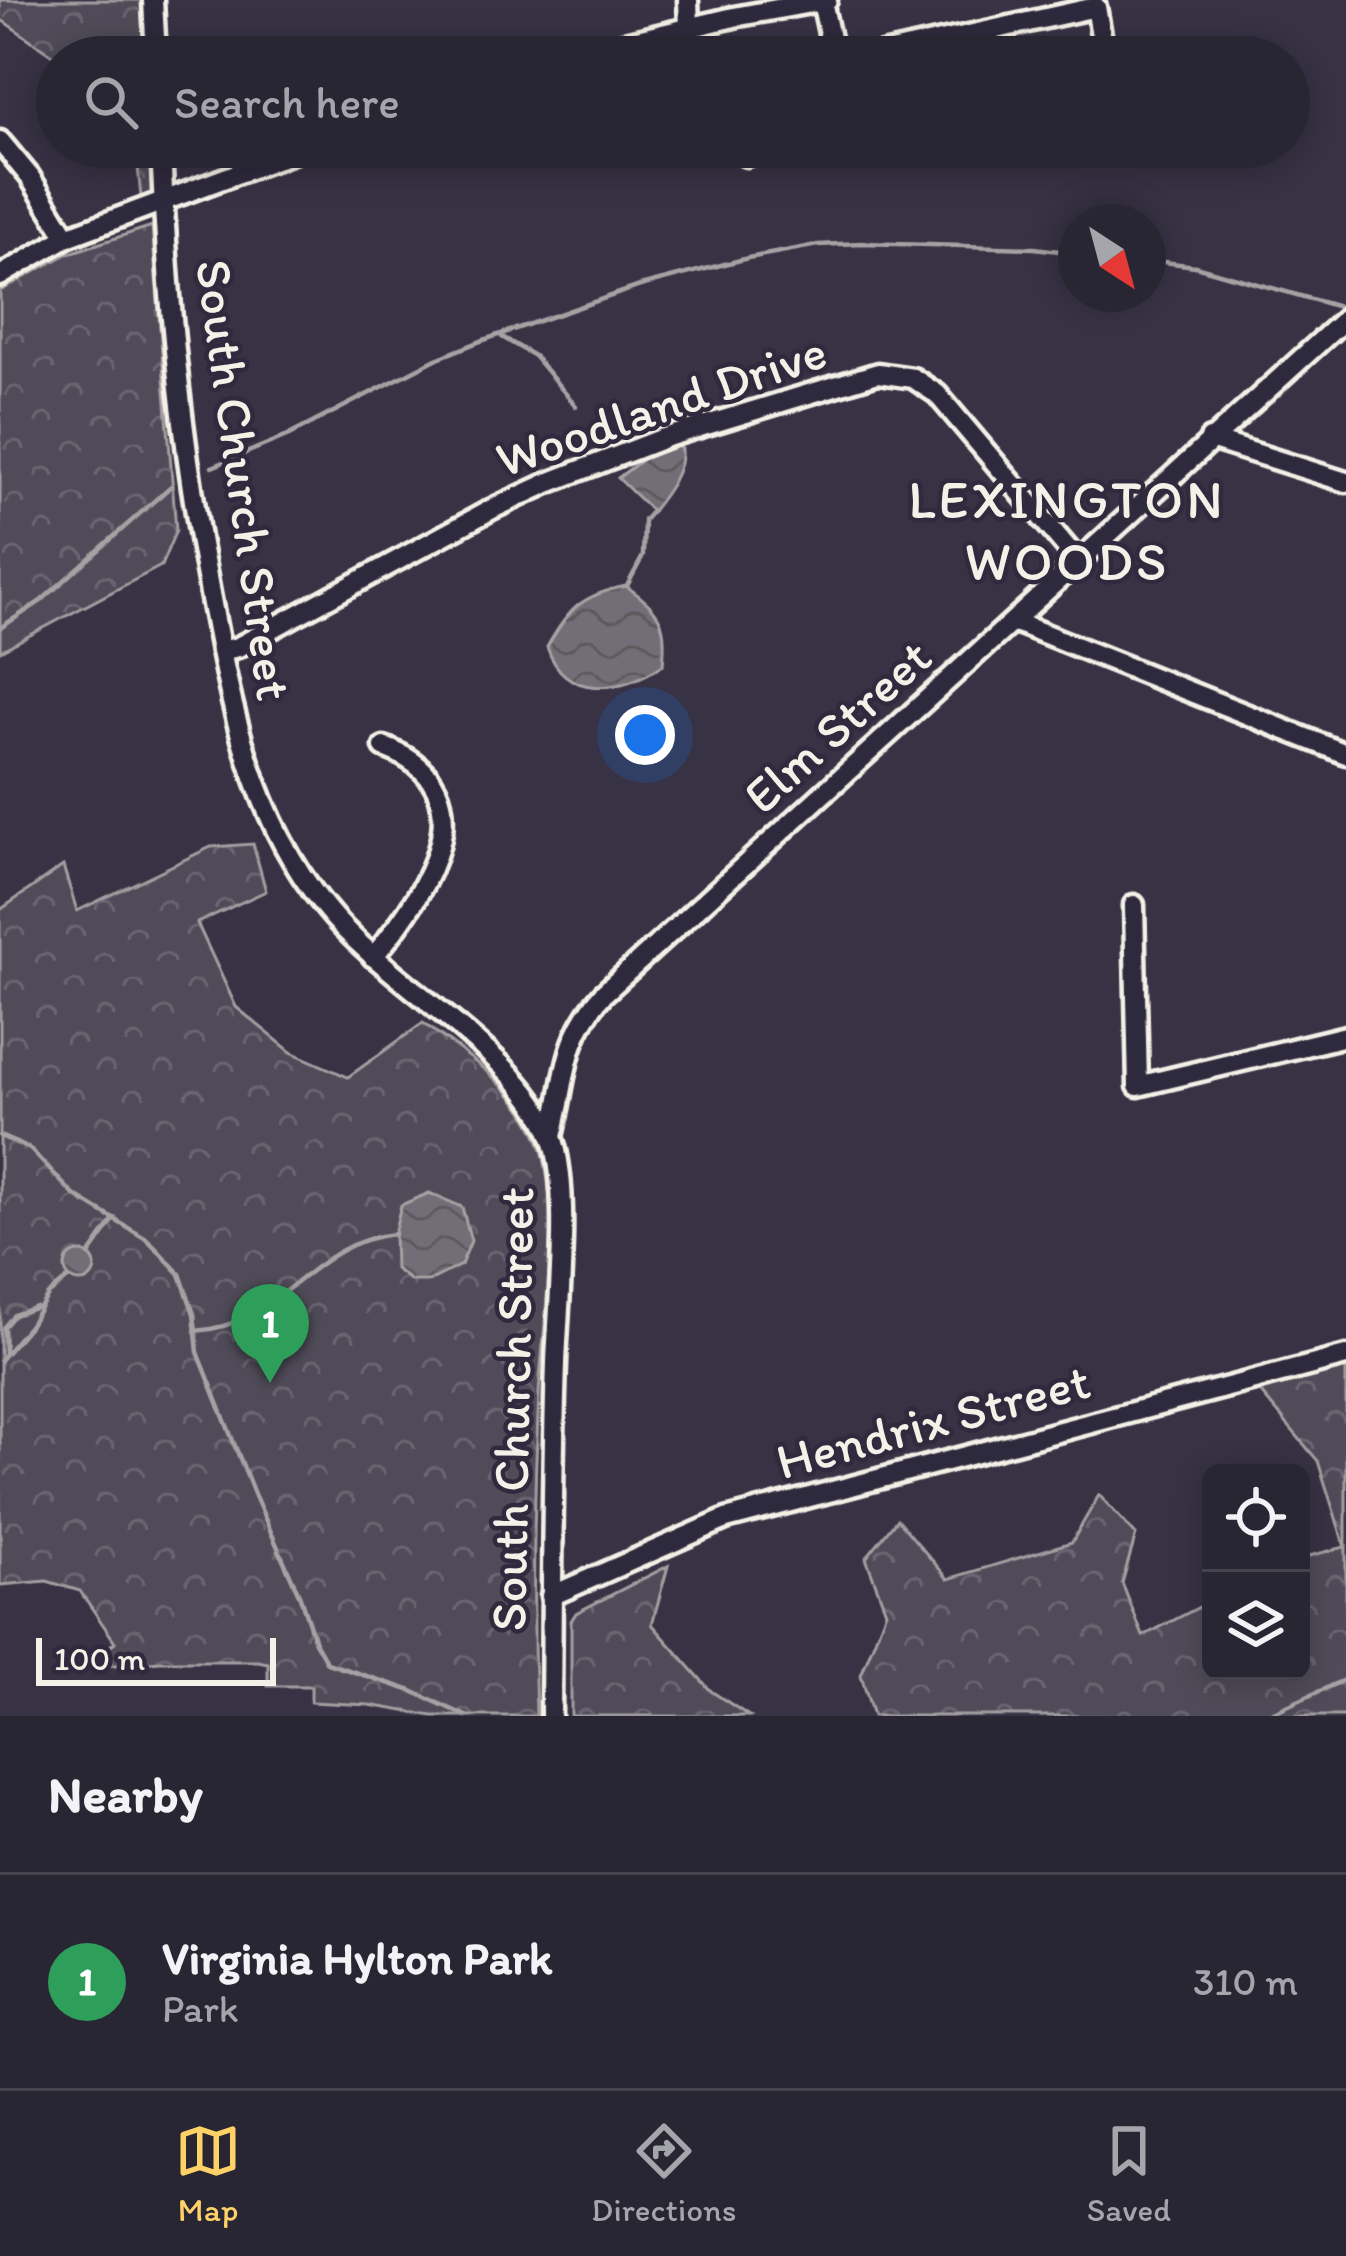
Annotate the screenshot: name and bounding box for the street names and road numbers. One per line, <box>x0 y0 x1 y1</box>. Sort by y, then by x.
street label: South Church Street <box>183 256 305 704</box>
street label: Woodland Drive <box>488 320 834 490</box>
street label: Elm Street <box>731 626 943 826</box>
street label: South Church Street <box>478 1186 546 1632</box>
street label: Hendrix Street <box>770 1350 1096 1492</box>

